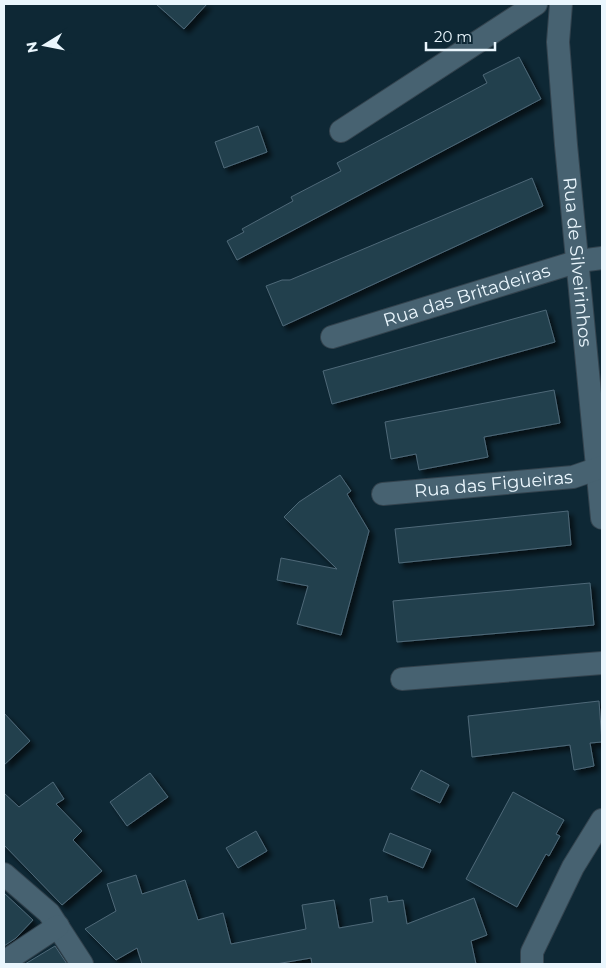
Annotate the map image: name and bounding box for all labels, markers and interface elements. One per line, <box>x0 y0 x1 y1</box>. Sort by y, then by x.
north arrow <box>20 20 70 70</box>
scale bar <box>426 20 495 52</box>
text: 20 m <box>434 27 472 46</box>
text: N <box>22 40 42 54</box>
street label: Rua de Silveirinhos <box>558 176 596 348</box>
street label: Rua das Britadeiras <box>381 259 553 332</box>
street label: Rua das Figueiras <box>413 466 574 502</box>

